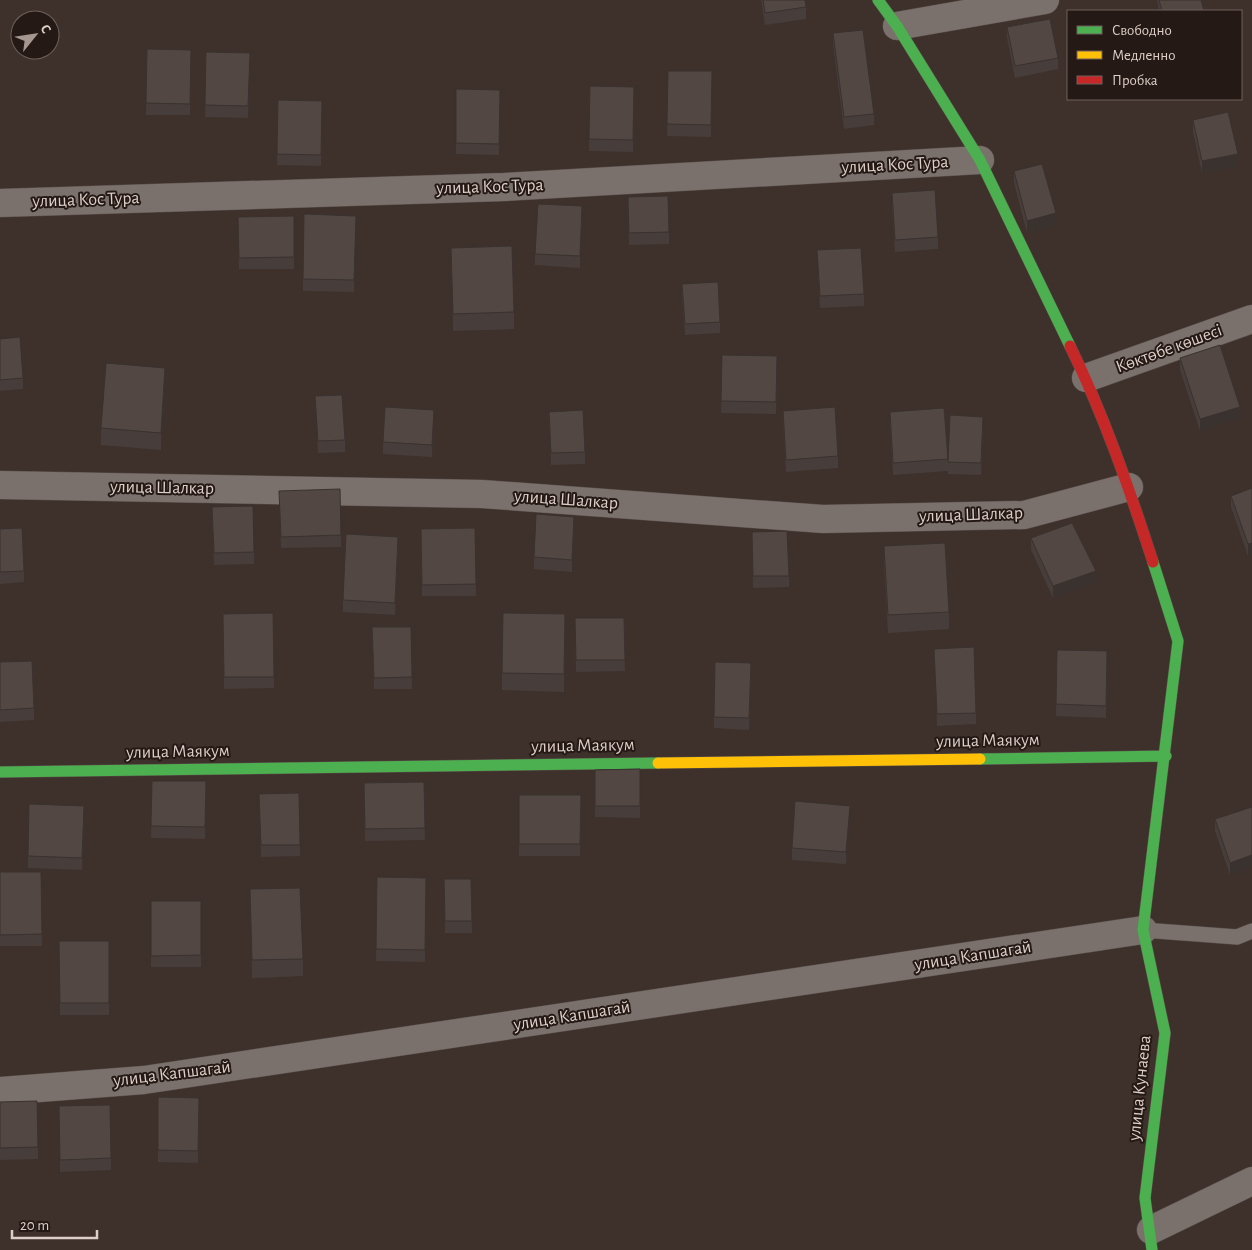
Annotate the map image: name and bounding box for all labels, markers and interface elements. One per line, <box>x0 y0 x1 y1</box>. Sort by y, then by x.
north arrow <box>10 10 60 60</box>
legend <box>1067 10 1242 100</box>
text: С <box>37 22 54 36</box>
text: Свободно <box>1112 23 1172 38</box>
text: Медленно <box>1112 48 1176 63</box>
text: Пробка <box>1112 73 1158 88</box>
street label: улица Кос Тура <box>840 153 949 177</box>
street label: улица Кос Тура <box>435 176 544 198</box>
street label: улица Кос Тура <box>31 189 140 211</box>
street label: Көктөбе көшесі <box>1113 320 1225 377</box>
street label: улица Шалкар <box>109 478 214 498</box>
street label: улица Шалкар <box>513 487 618 513</box>
street label: улица Шалкар <box>918 504 1023 526</box>
street label: улица Маякум <box>935 731 1040 751</box>
street label: улица Маякум <box>530 736 635 756</box>
street label: улица Маякум <box>125 742 230 762</box>
street label: улица Капшагай <box>912 938 1033 974</box>
street label: улица Капшагай <box>511 998 632 1034</box>
street label: улица Кунаева <box>1125 1034 1155 1143</box>
street label: улица Капшагай <box>111 1058 232 1090</box>
scale bar <box>12 1208 98 1240</box>
text: 20 m <box>20 1218 49 1233</box>

